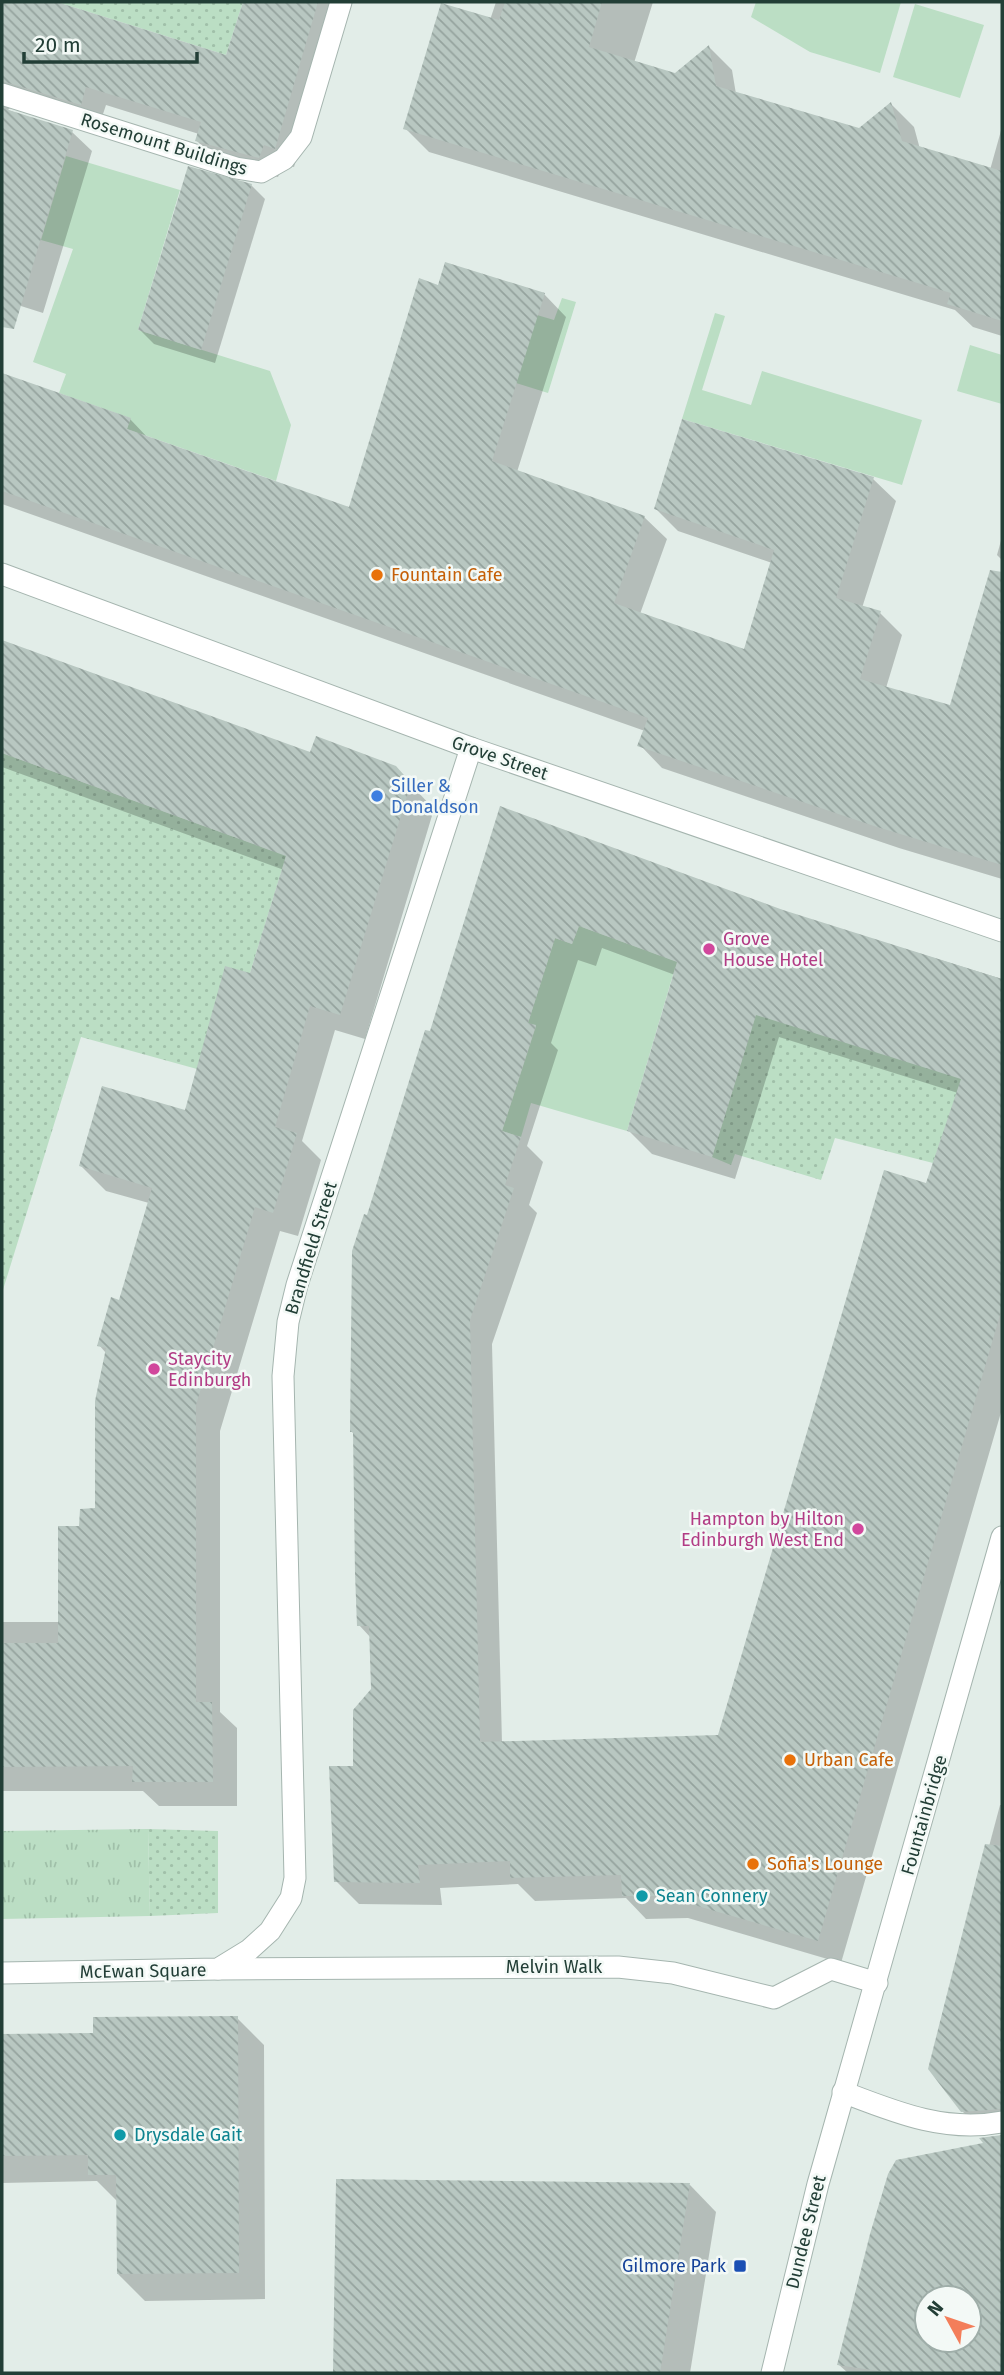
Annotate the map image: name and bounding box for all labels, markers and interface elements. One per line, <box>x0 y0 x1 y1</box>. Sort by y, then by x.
scale bar <box>24 21 198 65</box>
text: 20 m <box>35 32 81 58</box>
street label: Rosemount Buildings <box>78 108 250 180</box>
place label: Fountain Cafe <box>391 564 503 586</box>
marker: Fountain Cafe <box>369 567 385 583</box>
street label: Grove Street <box>449 731 552 785</box>
place label: Siller & Donaldson <box>391 775 479 818</box>
marker: Siller & Donaldson <box>369 788 385 804</box>
place label: Grove House Hotel <box>723 928 823 971</box>
marker: Grove House Hotel <box>701 941 717 957</box>
street label: Brandfield Street <box>280 1178 342 1317</box>
place label: Staycity Edinburgh <box>168 1348 251 1391</box>
marker: Staycity Edinburgh <box>146 1361 162 1377</box>
place label: Hampton by Hilton Edinburgh West End <box>681 1508 844 1551</box>
marker: Hampton by Hilton Edinburgh West End <box>850 1521 866 1537</box>
place label: Urban Cafe <box>804 1749 894 1771</box>
marker: Urban Cafe <box>782 1752 798 1768</box>
street label: Fountainbridge <box>896 1752 952 1878</box>
place label: Sofia's Lounge <box>767 1853 883 1875</box>
marker: Sofia's Lounge <box>745 1856 761 1872</box>
place label: Sean Connery <box>656 1885 768 1907</box>
marker: Sean Connery <box>634 1888 650 1904</box>
street label: Melvin Walk <box>506 1956 603 1978</box>
street label: McEwan Square <box>79 1959 207 1983</box>
place label: Drysdale Gait <box>134 2124 243 2146</box>
marker: Drysdale Gait <box>112 2127 128 2143</box>
street label: Dundee Street <box>781 2172 831 2291</box>
place label: Gilmore Park <box>622 2255 727 2277</box>
marker: Gilmore Park <box>732 2258 748 2274</box>
north arrow <box>913 2284 983 2354</box>
text: N <box>922 2296 948 2321</box>

